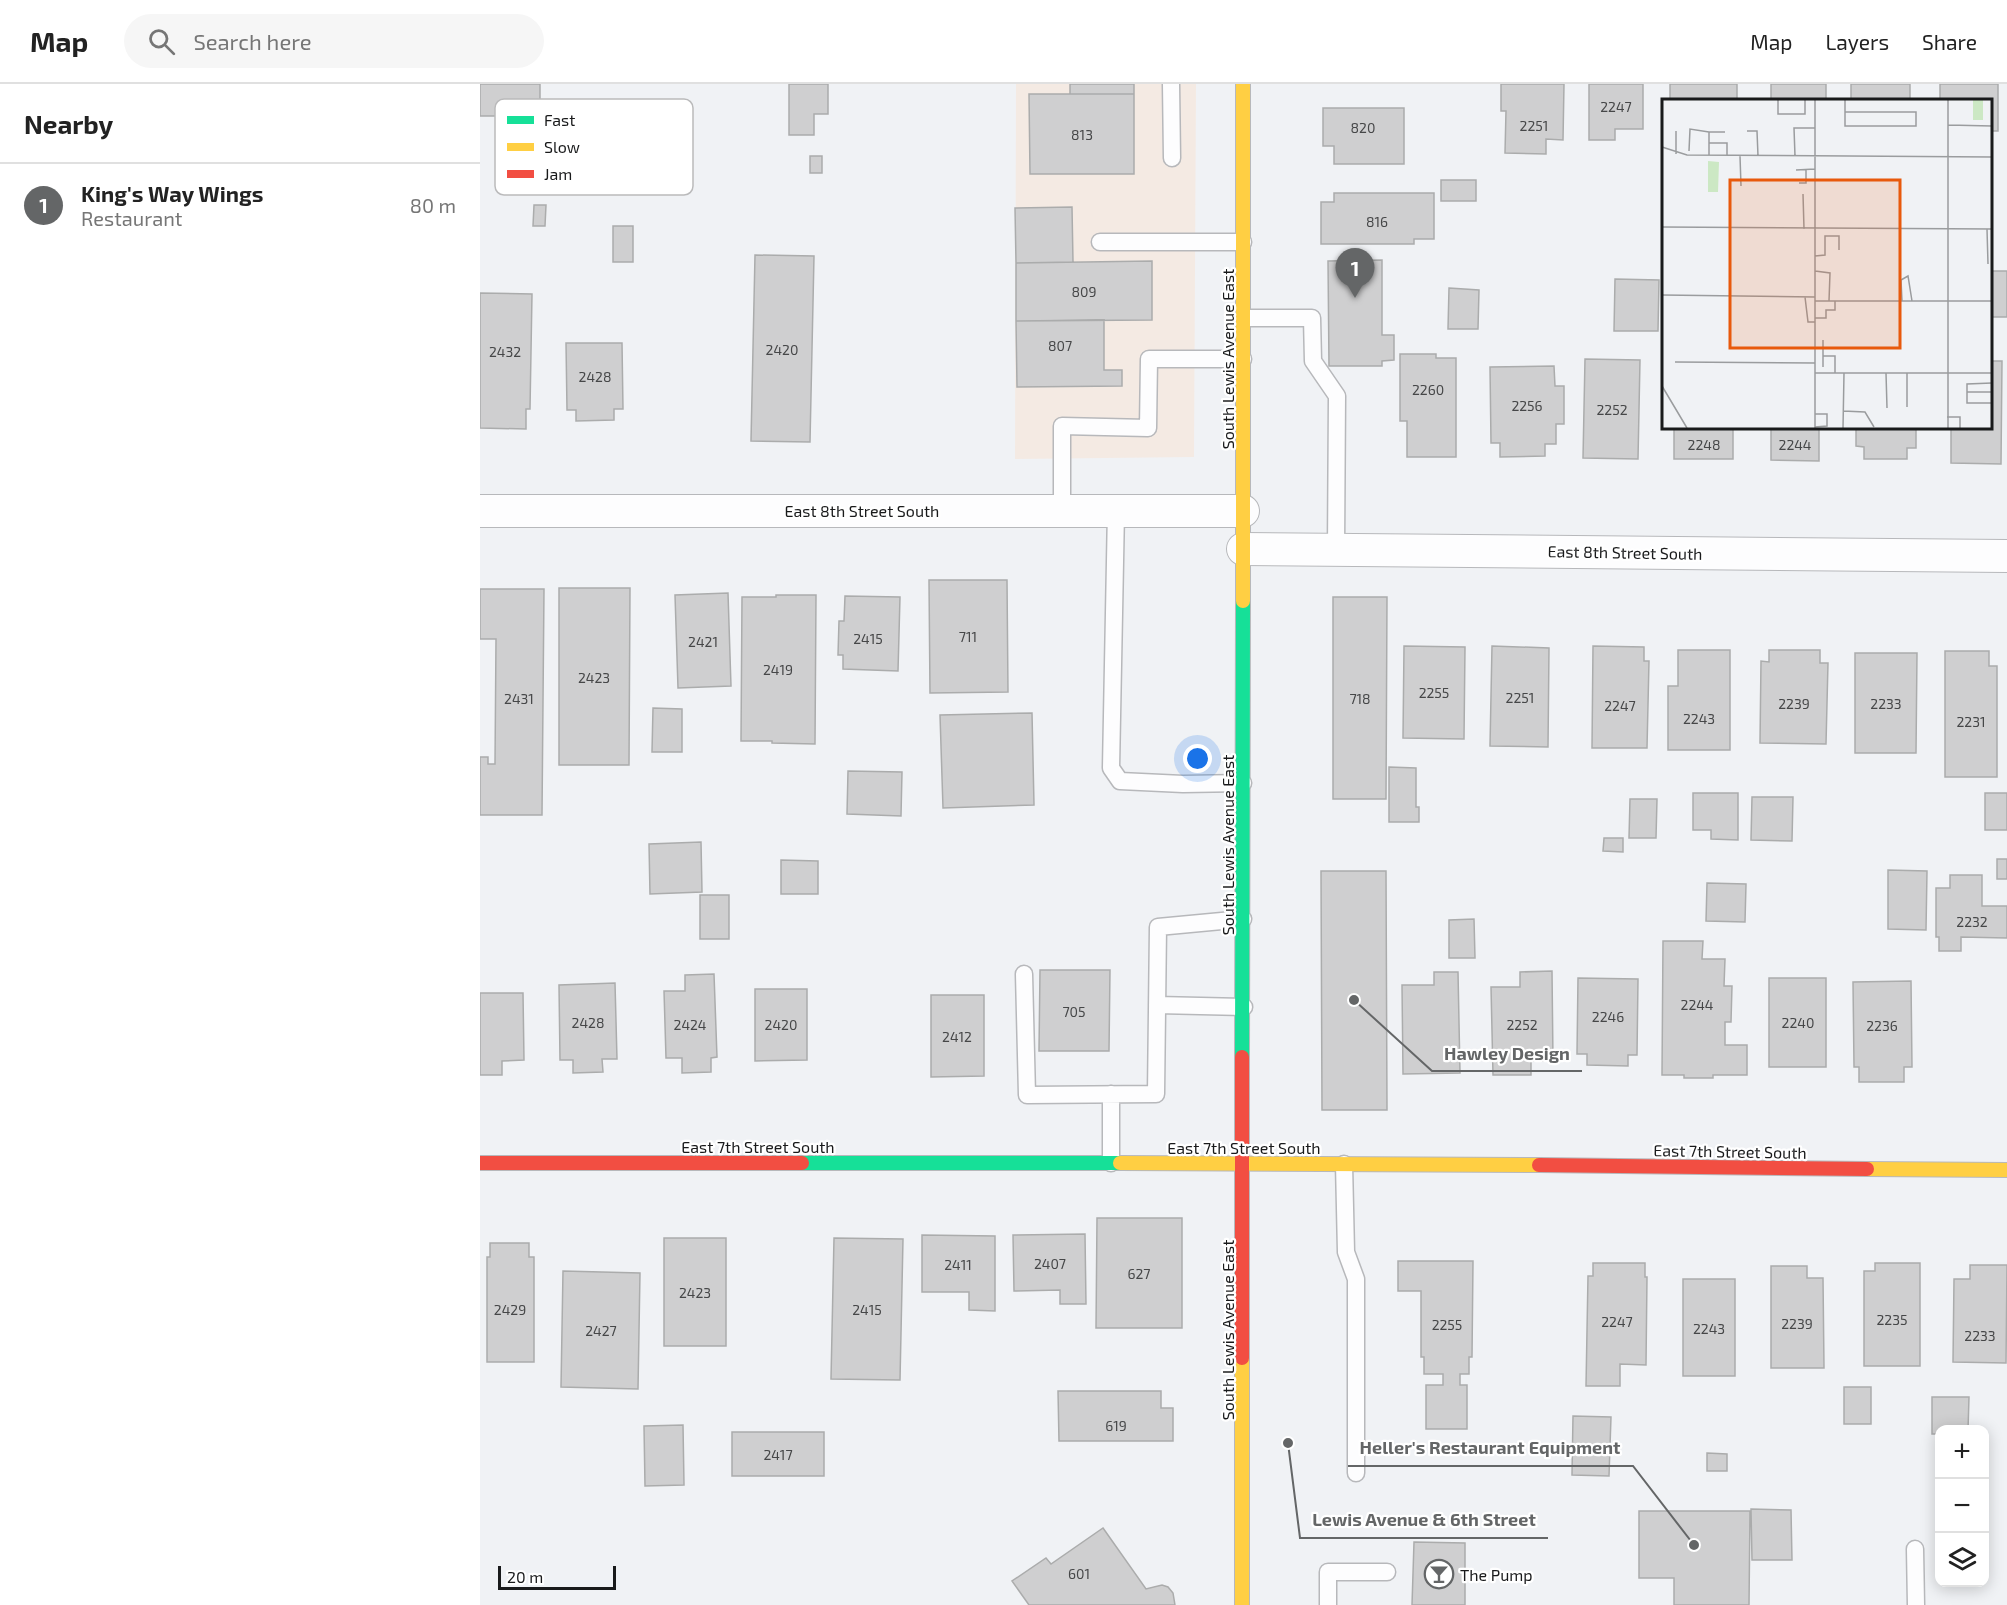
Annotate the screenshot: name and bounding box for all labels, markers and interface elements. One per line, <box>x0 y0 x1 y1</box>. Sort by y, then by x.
search box <box>124 14 544 68</box>
text: Map <box>30 24 88 58</box>
icon: search <box>145 25 178 58</box>
text: Search here <box>193 28 312 54</box>
text: Map <box>1750 29 1792 54</box>
text: Layers <box>1825 29 1889 54</box>
text: Share <box>1922 29 1977 54</box>
house number: 2247 <box>1600 98 1632 115</box>
legend <box>495 99 693 195</box>
inset map <box>1662 99 1992 429</box>
text: Nearby <box>24 108 113 139</box>
text: Fast <box>544 110 575 129</box>
house number: 2251 <box>1520 117 1548 134</box>
house number: 820 <box>1351 119 1375 136</box>
house number: 813 <box>1071 126 1093 143</box>
text: Slow <box>544 137 580 156</box>
text: Jam <box>544 164 572 183</box>
text: King's Way Wings <box>81 180 263 206</box>
text: 1 <box>39 193 48 217</box>
text: 80 m <box>410 193 456 217</box>
text: Restaurant <box>81 206 182 230</box>
house number: 816 <box>1366 213 1388 230</box>
pin: 1 <box>1336 248 1374 298</box>
street label: South Lewis Avenue East <box>1218 269 1237 449</box>
house number: 809 <box>1072 283 1096 300</box>
house number: 807 <box>1048 337 1072 354</box>
house number: 2420 <box>766 341 798 358</box>
house number: 2432 <box>489 343 521 360</box>
house number: 2428 <box>579 368 611 385</box>
house number: 2260 <box>1412 381 1444 398</box>
house number: 2256 <box>1511 397 1543 414</box>
house number: 2252 <box>1596 401 1628 418</box>
house number: 2248 <box>1688 436 1720 453</box>
house number: 2244 <box>1779 436 1811 453</box>
street label: East 8th Street South <box>785 501 939 520</box>
street label: East 8th Street South <box>1547 541 1703 563</box>
house number: 711 <box>959 628 977 645</box>
house number: 2415 <box>853 630 883 647</box>
house number: 2421 <box>688 633 718 650</box>
house number: 2419 <box>763 661 793 678</box>
house number: 2423 <box>578 669 610 686</box>
house number: 2255 <box>1419 684 1449 701</box>
house number: 2251 <box>1506 689 1534 706</box>
house number: 2431 <box>504 690 534 707</box>
house number: 718 <box>1349 690 1371 707</box>
house number: 2239 <box>1778 695 1810 712</box>
house number: 2233 <box>1870 695 1902 712</box>
house number: 2247 <box>1604 697 1636 714</box>
house number: 2243 <box>1683 710 1715 727</box>
house number: 2231 <box>1956 713 1986 730</box>
your location <box>1183 744 1212 773</box>
street label: South Lewis Avenue East <box>1218 755 1237 935</box>
house number: 2232 <box>1956 913 1988 930</box>
house number: 2244 <box>1681 996 1713 1013</box>
house number: 705 <box>1062 1003 1086 1020</box>
house number: 2246 <box>1592 1008 1624 1025</box>
house number: 2428 <box>572 1014 604 1031</box>
house number: 2240 <box>1782 1014 1814 1031</box>
house number: 2424 <box>674 1016 706 1033</box>
house number: 2420 <box>765 1016 797 1033</box>
house number: 2252 <box>1506 1016 1538 1033</box>
house number: 2236 <box>1866 1017 1898 1034</box>
house number: 2412 <box>942 1028 972 1045</box>
callout: Hawley Design <box>1432 1035 1582 1071</box>
text: Hawley Design <box>1444 1042 1570 1064</box>
street label: East 7th Street South <box>681 1137 835 1156</box>
street label: East 7th Street South <box>1167 1138 1321 1157</box>
street label: East 7th Street South <box>1653 1140 1807 1162</box>
street label: South Lewis Avenue East <box>1218 1240 1237 1420</box>
house number: 2407 <box>1034 1255 1066 1272</box>
house number: 2411 <box>944 1256 972 1273</box>
house number: 627 <box>1127 1265 1151 1282</box>
house number: 2423 <box>679 1284 711 1301</box>
house number: 2429 <box>494 1301 526 1318</box>
house number: 2415 <box>852 1301 882 1318</box>
house number: 2235 <box>1876 1311 1908 1328</box>
house number: 2247 <box>1601 1313 1633 1330</box>
house number: 2239 <box>1781 1315 1813 1332</box>
house number: 2255 <box>1432 1316 1462 1333</box>
house number: 2243 <box>1693 1320 1725 1337</box>
house number: 2427 <box>585 1322 617 1339</box>
house number: 2233 <box>1964 1327 1996 1344</box>
house number: 619 <box>1105 1417 1127 1434</box>
map controls <box>1935 1425 1989 1587</box>
button: + <box>1935 1425 1989 1479</box>
callout: Heller's Restaurant Equipment <box>1348 1430 1633 1466</box>
text: Heller's Restaurant Equipment <box>1360 1436 1621 1458</box>
house number: 2417 <box>763 1446 793 1463</box>
button: − <box>1935 1479 1989 1533</box>
callout: Lewis Avenue & 6th Street <box>1300 1502 1548 1538</box>
text: Lewis Avenue & 6th Street <box>1312 1508 1536 1530</box>
button: layers <box>1935 1533 1989 1587</box>
bar icon: The Pump <box>1423 1558 1455 1590</box>
scale bar <box>498 1563 616 1590</box>
house number: 601 <box>1068 1565 1090 1582</box>
place label: The Pump <box>1460 1565 1533 1584</box>
text: 20 m <box>507 1567 543 1586</box>

